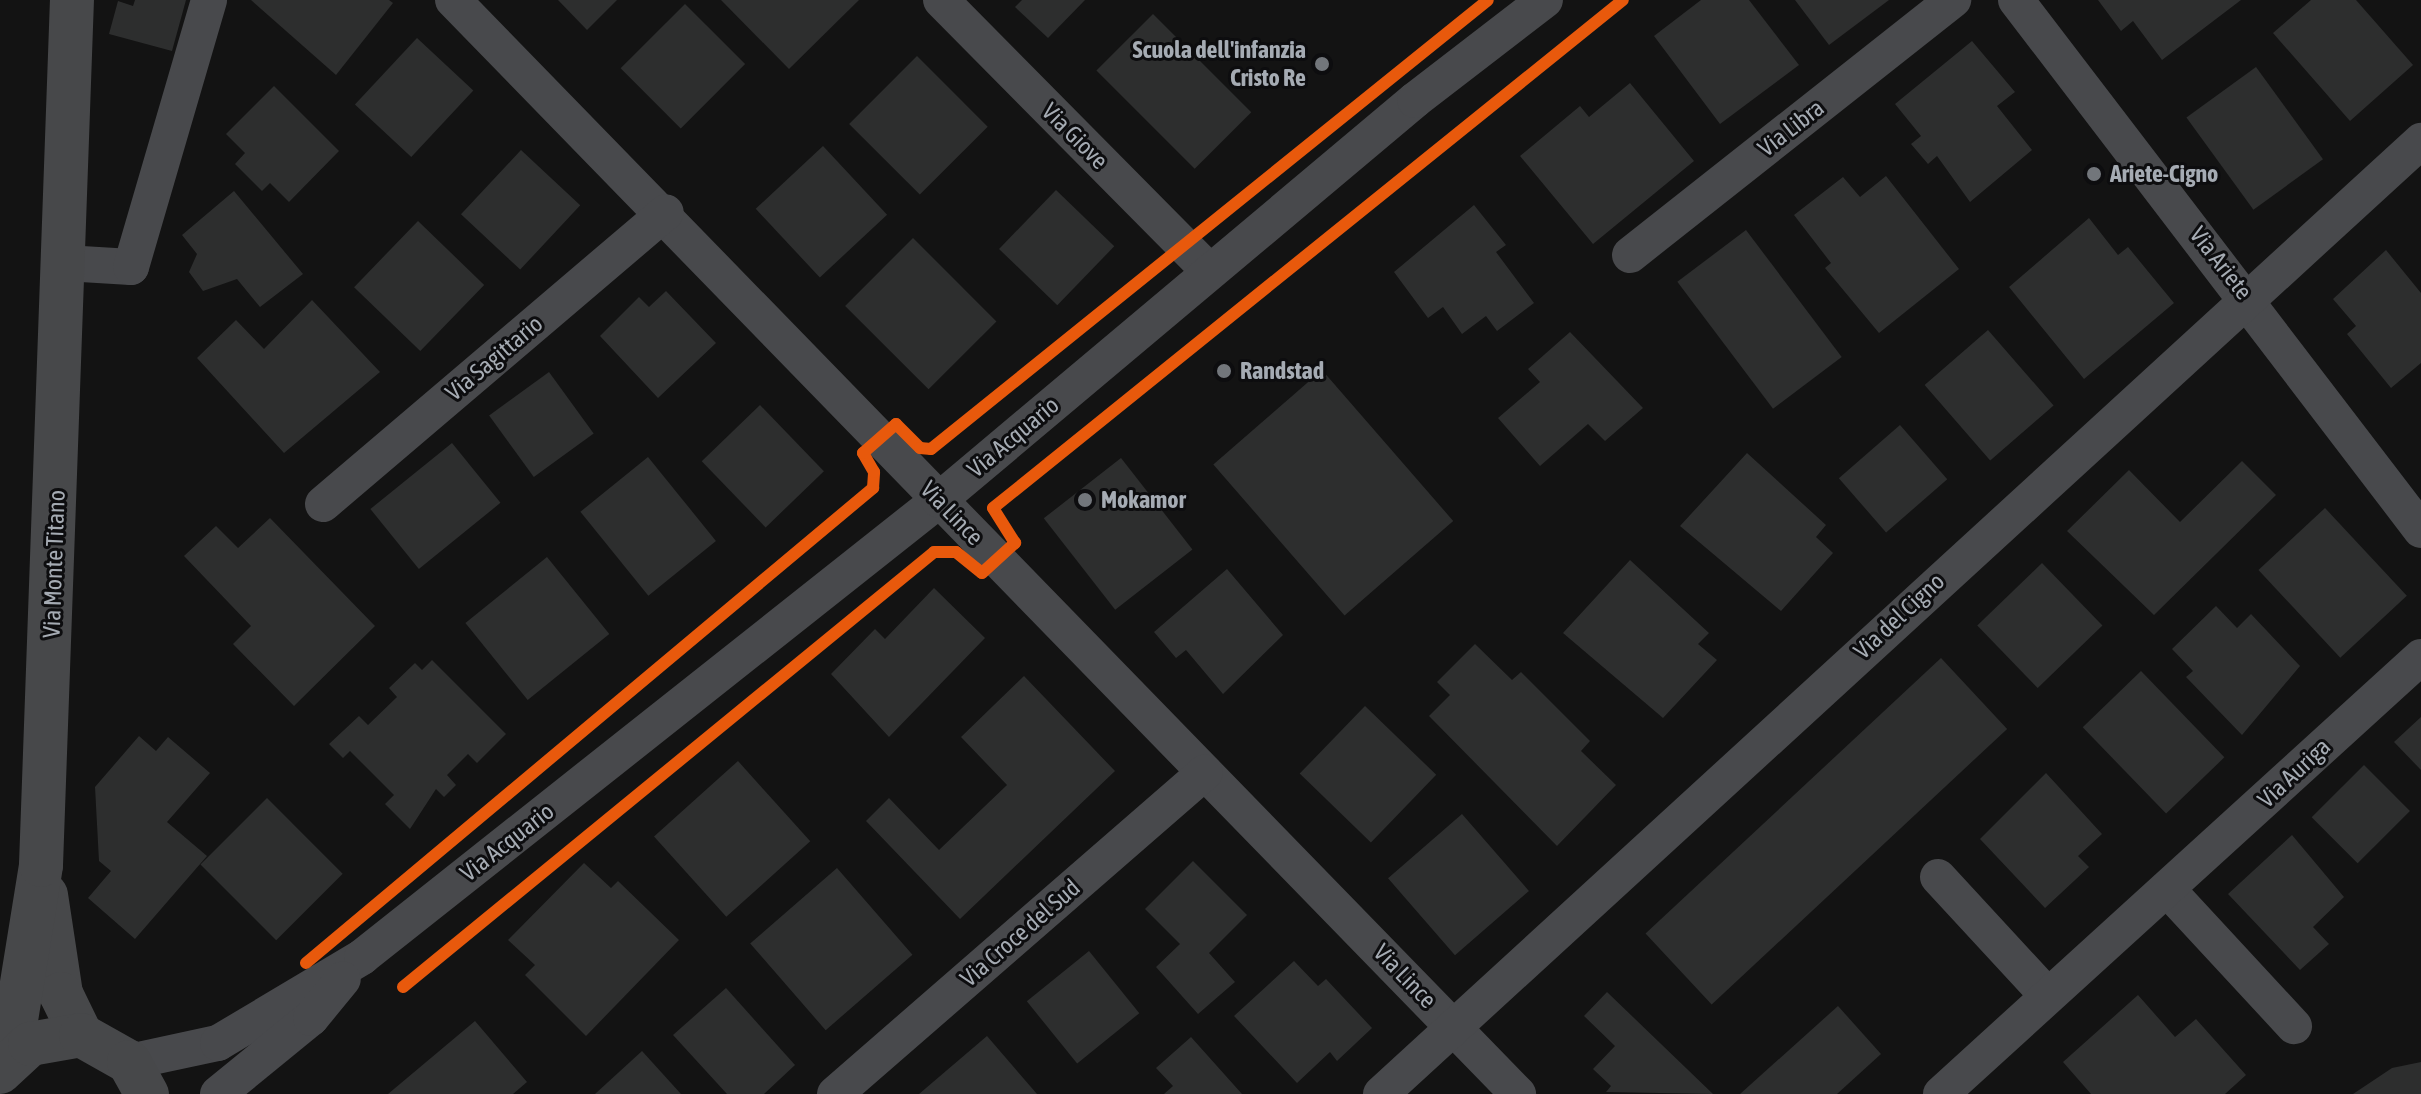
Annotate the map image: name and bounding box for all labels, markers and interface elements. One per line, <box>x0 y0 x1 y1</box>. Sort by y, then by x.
place label: Scuola dell'infanzia Cristo Re <box>1133 36 1306 92</box>
marker: Scuola dell'infanzia Cristo Re <box>1313 55 1331 73</box>
street label: Via Libra <box>1752 93 1830 163</box>
street label: Via Giove <box>1036 97 1114 175</box>
place label: Ariete-Cigno <box>2110 160 2218 188</box>
marker: Ariete-Cigno <box>2085 165 2103 183</box>
street label: Via Ariete <box>2184 221 2258 305</box>
street label: Via Sagittario <box>440 309 548 407</box>
place label: Randstad <box>1240 357 1324 385</box>
marker: Randstad <box>1215 362 1233 380</box>
street label: Via Acquario <box>961 390 1065 484</box>
street label: Via Lince <box>915 475 989 551</box>
place label: Mokamor <box>1101 486 1186 514</box>
street label: Via Monte Titano <box>37 489 71 639</box>
marker: Mokamor <box>1076 491 1094 509</box>
street label: Via del Cigno <box>1848 567 1950 665</box>
street label: Via Auriga <box>2252 732 2336 814</box>
street label: Via Acquario <box>455 797 559 887</box>
street label: Via Croce del Sud <box>954 873 1086 993</box>
street label: Via Lince <box>1368 938 1442 1014</box>

